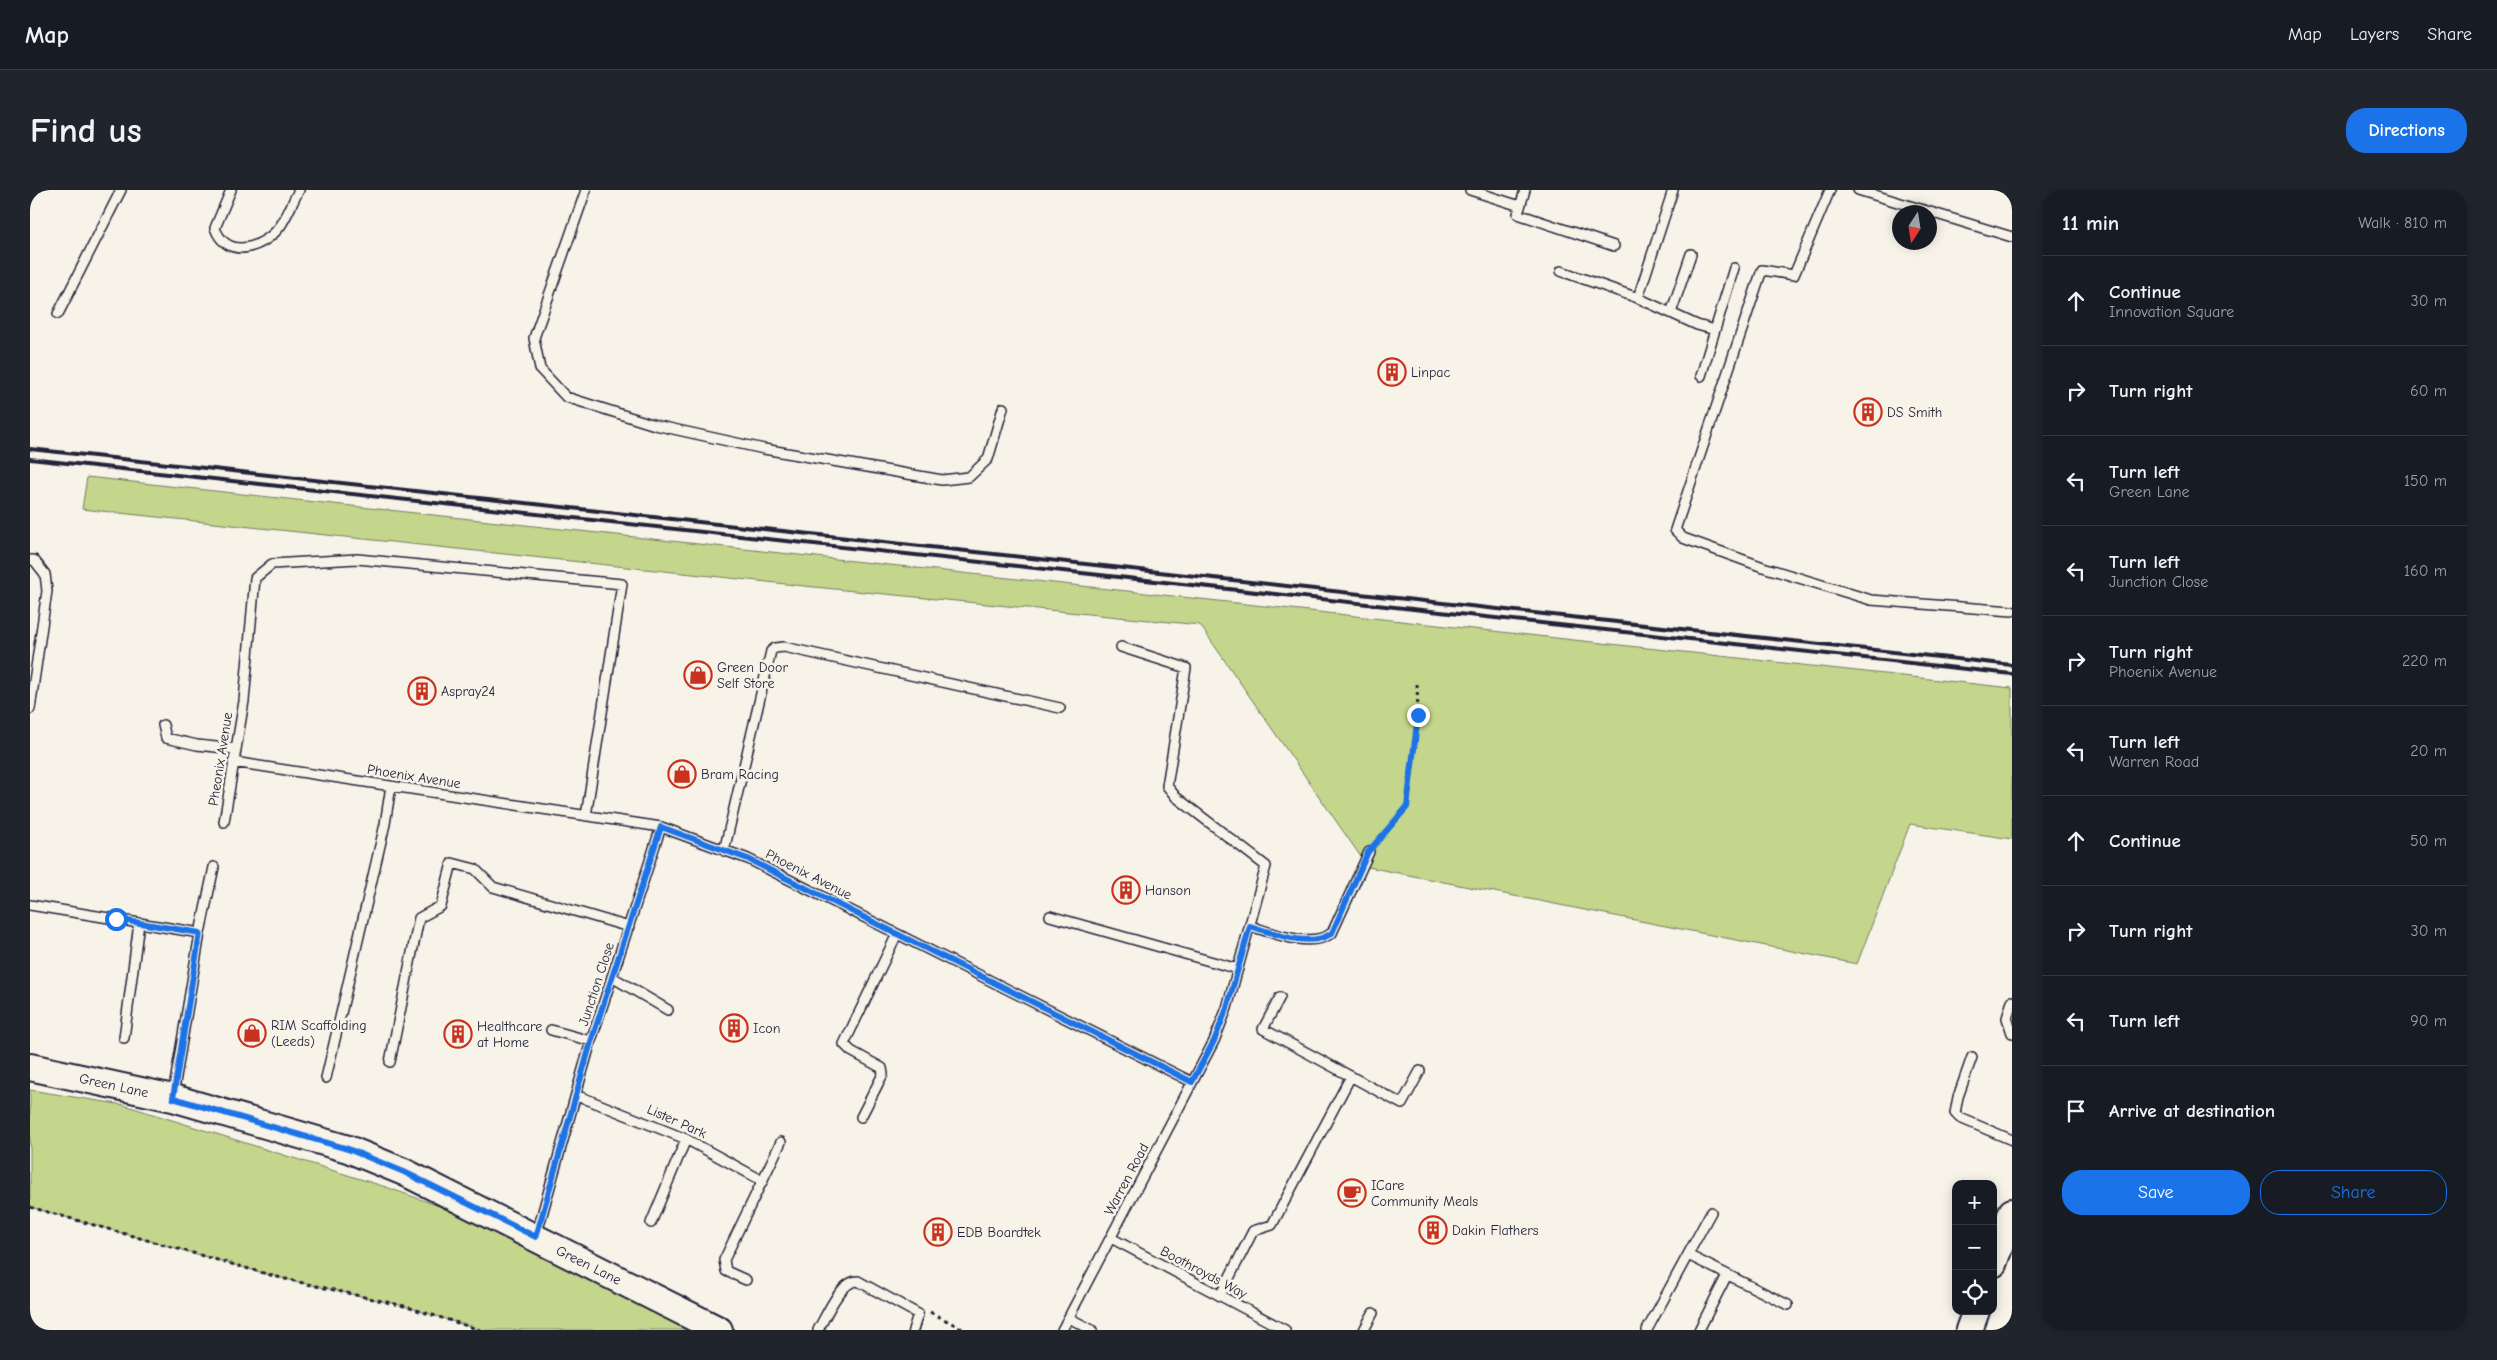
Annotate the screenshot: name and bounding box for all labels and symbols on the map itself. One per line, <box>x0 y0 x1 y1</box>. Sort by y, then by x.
north arrow <box>1892 205 1937 250</box>
building icon: Linpac <box>1377 357 1407 387</box>
place label: Linpac <box>1411 364 1451 381</box>
building icon: DS Smith <box>1853 397 1883 427</box>
place label: DS Smith <box>1887 404 1942 421</box>
place label: Green Door Self Store <box>717 659 788 692</box>
shop icon: Green Door Self Store <box>683 660 713 690</box>
building icon: Aspray24 <box>407 676 437 706</box>
place label: Aspray24 <box>441 683 495 700</box>
route end <box>1407 704 1430 727</box>
street label: Pheonix Avenue <box>205 711 236 807</box>
shop icon: Bram Racing <box>667 759 697 789</box>
street label: Phoenix Avenue <box>366 761 462 792</box>
place label: Bram Racing <box>701 766 779 783</box>
street label: Phoenix Avenue <box>763 845 855 903</box>
building icon: Hanson <box>1111 875 1141 905</box>
place label: Hanson <box>1145 882 1191 899</box>
route start <box>105 908 128 931</box>
street label: Junction Close <box>575 940 618 1028</box>
building icon: Icon <box>719 1013 749 1043</box>
place label: RIM Scaffolding (Leeds) <box>271 1017 367 1050</box>
shop icon: RIM Scaffolding (Leeds) <box>237 1018 267 1048</box>
place label: Healthcare at Home <box>477 1018 542 1051</box>
building icon: Healthcare at Home <box>443 1019 473 1049</box>
place label: Icon <box>753 1020 780 1037</box>
street label: Green Lane <box>78 1070 150 1101</box>
street label: Lister Park <box>644 1101 710 1142</box>
street label: Warren Road <box>1100 1140 1152 1218</box>
place label: ICare Community Meals <box>1371 1177 1478 1210</box>
cafe icon: ICare Community Meals <box>1337 1178 1367 1208</box>
building icon: Dakin Flathers <box>1418 1215 1448 1245</box>
building icon: EDB Boardtek <box>923 1217 953 1247</box>
place label: Dakin Flathers <box>1452 1222 1539 1239</box>
place label: EDB Boardtek <box>957 1224 1041 1241</box>
street label: Green Lane <box>553 1242 624 1289</box>
street label: Boothroyds Way <box>1157 1242 1251 1303</box>

